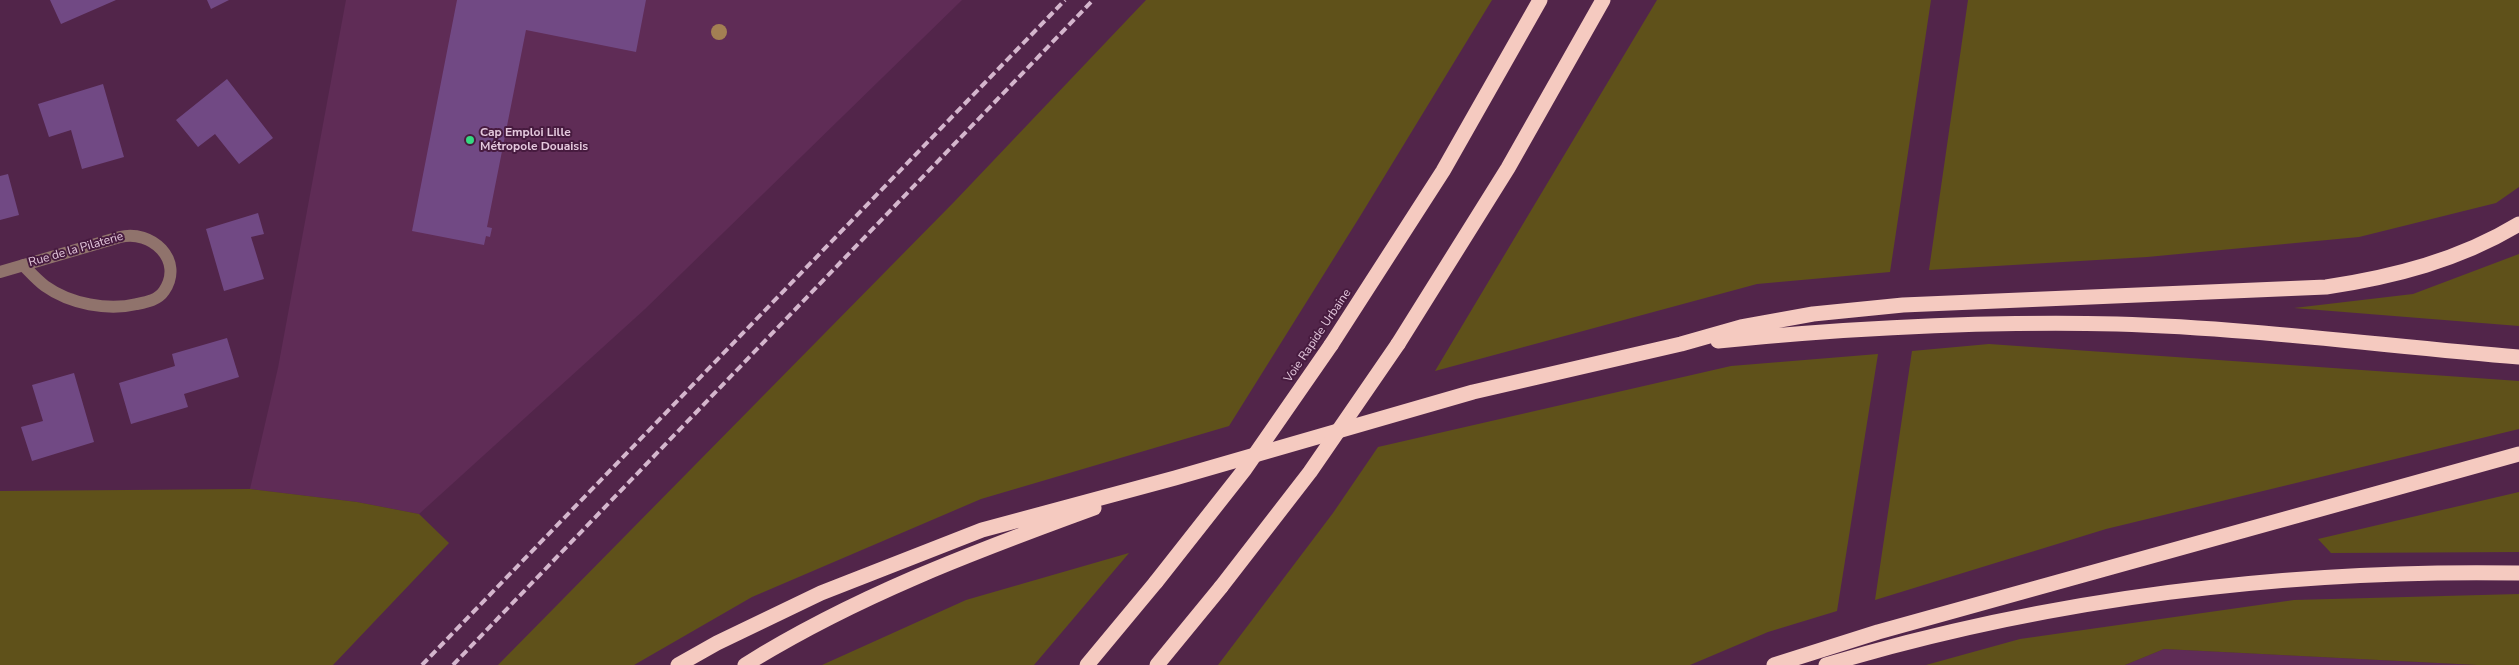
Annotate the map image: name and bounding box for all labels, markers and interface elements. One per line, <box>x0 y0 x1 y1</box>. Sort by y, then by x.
place label: Cap Emploi Lille Métropole Douaisis <box>480 126 588 154</box>
marker: Cap Emploi Lille Métropole Douaisis <box>464 134 476 146</box>
street label: Rue de la Pilaterie <box>27 230 125 270</box>
street label: Voie Rapide Urbaine <box>1281 287 1355 385</box>

